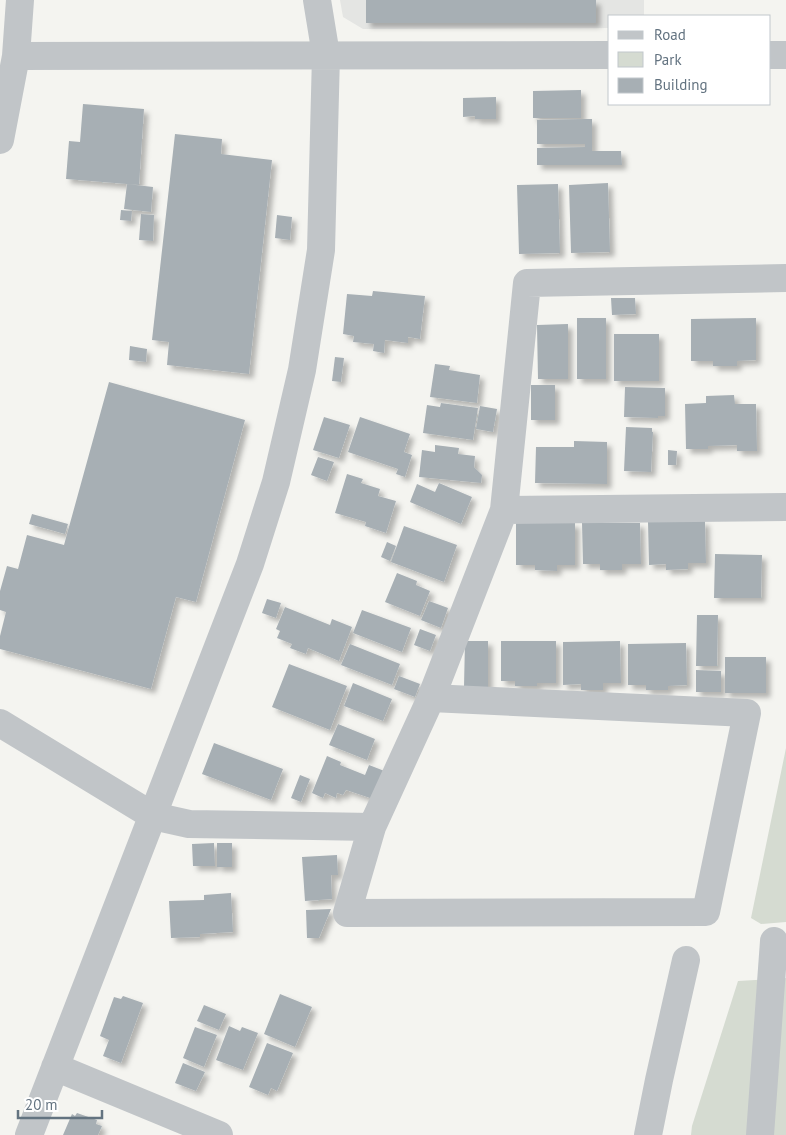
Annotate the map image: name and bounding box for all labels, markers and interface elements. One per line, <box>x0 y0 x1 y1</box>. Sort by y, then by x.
legend <box>608 15 771 105</box>
text: Road <box>654 25 686 44</box>
text: Park <box>654 50 682 69</box>
text: Building <box>654 75 708 94</box>
scale bar <box>18 1088 101 1120</box>
text: 20 m <box>25 1095 58 1114</box>

